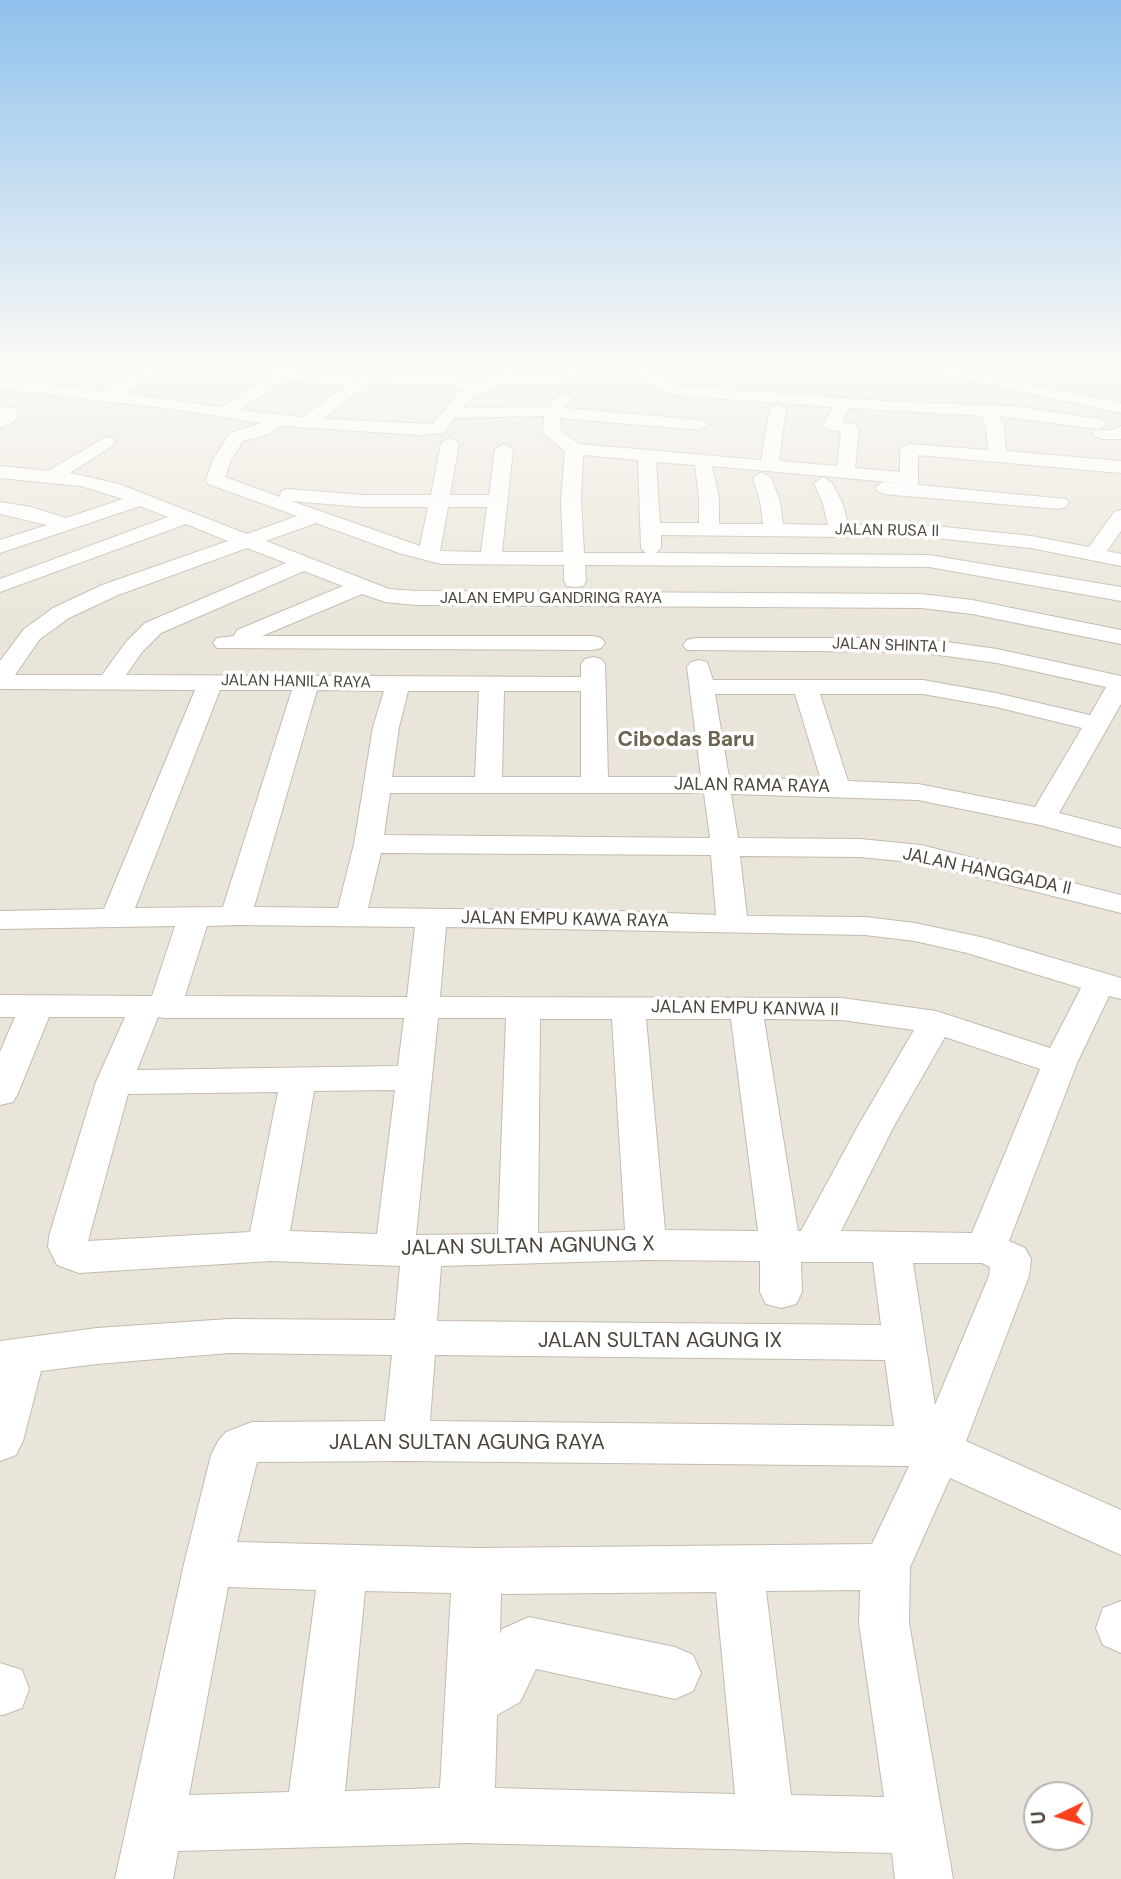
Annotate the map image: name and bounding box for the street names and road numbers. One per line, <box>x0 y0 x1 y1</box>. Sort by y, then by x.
street label: JALAN RUSA II <box>835 520 939 542</box>
street label: JALAN EMPU GANDRING RAYA <box>440 589 662 609</box>
street label: JALAN SHINTA I <box>832 634 946 658</box>
street label: JALAN HANILA RAYA <box>221 671 371 693</box>
street label: JALAN RAMA RAYA <box>674 774 830 798</box>
street label: JALAN HANGGADA II <box>901 844 1073 900</box>
street label: JALAN EMPU KAWA RAYA <box>461 907 669 933</box>
street label: JALAN EMPU KANWA II <box>651 997 839 1021</box>
street label: JALAN SULTAN AGNUNG X <box>401 1232 655 1262</box>
street label: JALAN SULTAN AGUNG IX <box>538 1328 782 1354</box>
street label: JALAN SULTAN AGUNG RAYA <box>329 1430 605 1456</box>

